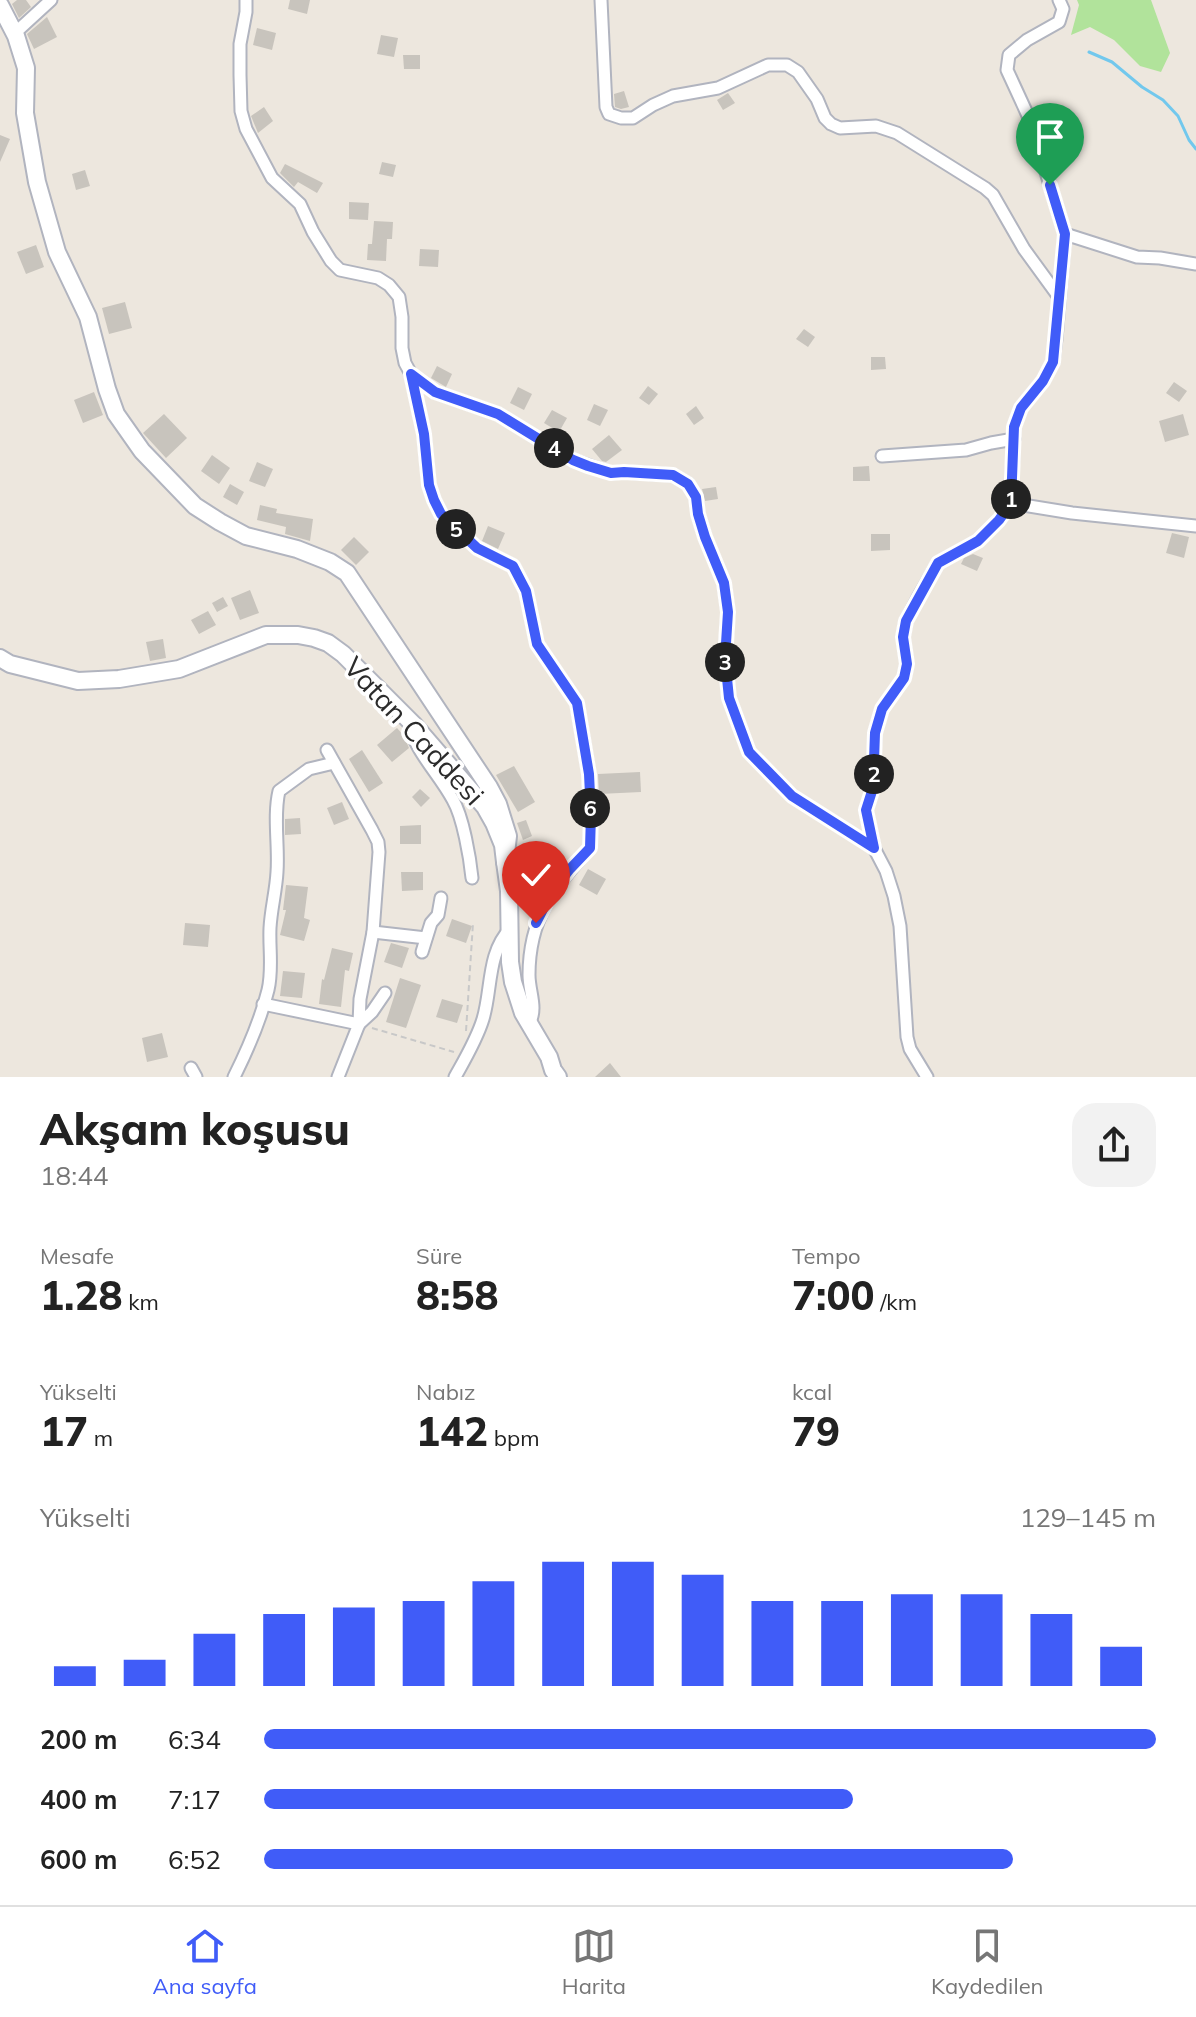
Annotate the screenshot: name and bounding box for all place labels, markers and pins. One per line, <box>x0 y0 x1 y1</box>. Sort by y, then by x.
pin <box>1016 103 1084 185</box>
pin: 4 <box>534 428 574 468</box>
pin: 1 <box>991 479 1031 519</box>
pin: 5 <box>436 509 476 549</box>
pin: 3 <box>705 642 745 682</box>
pin: 2 <box>854 754 894 794</box>
pin: 6 <box>570 788 610 828</box>
pin <box>502 841 570 923</box>

